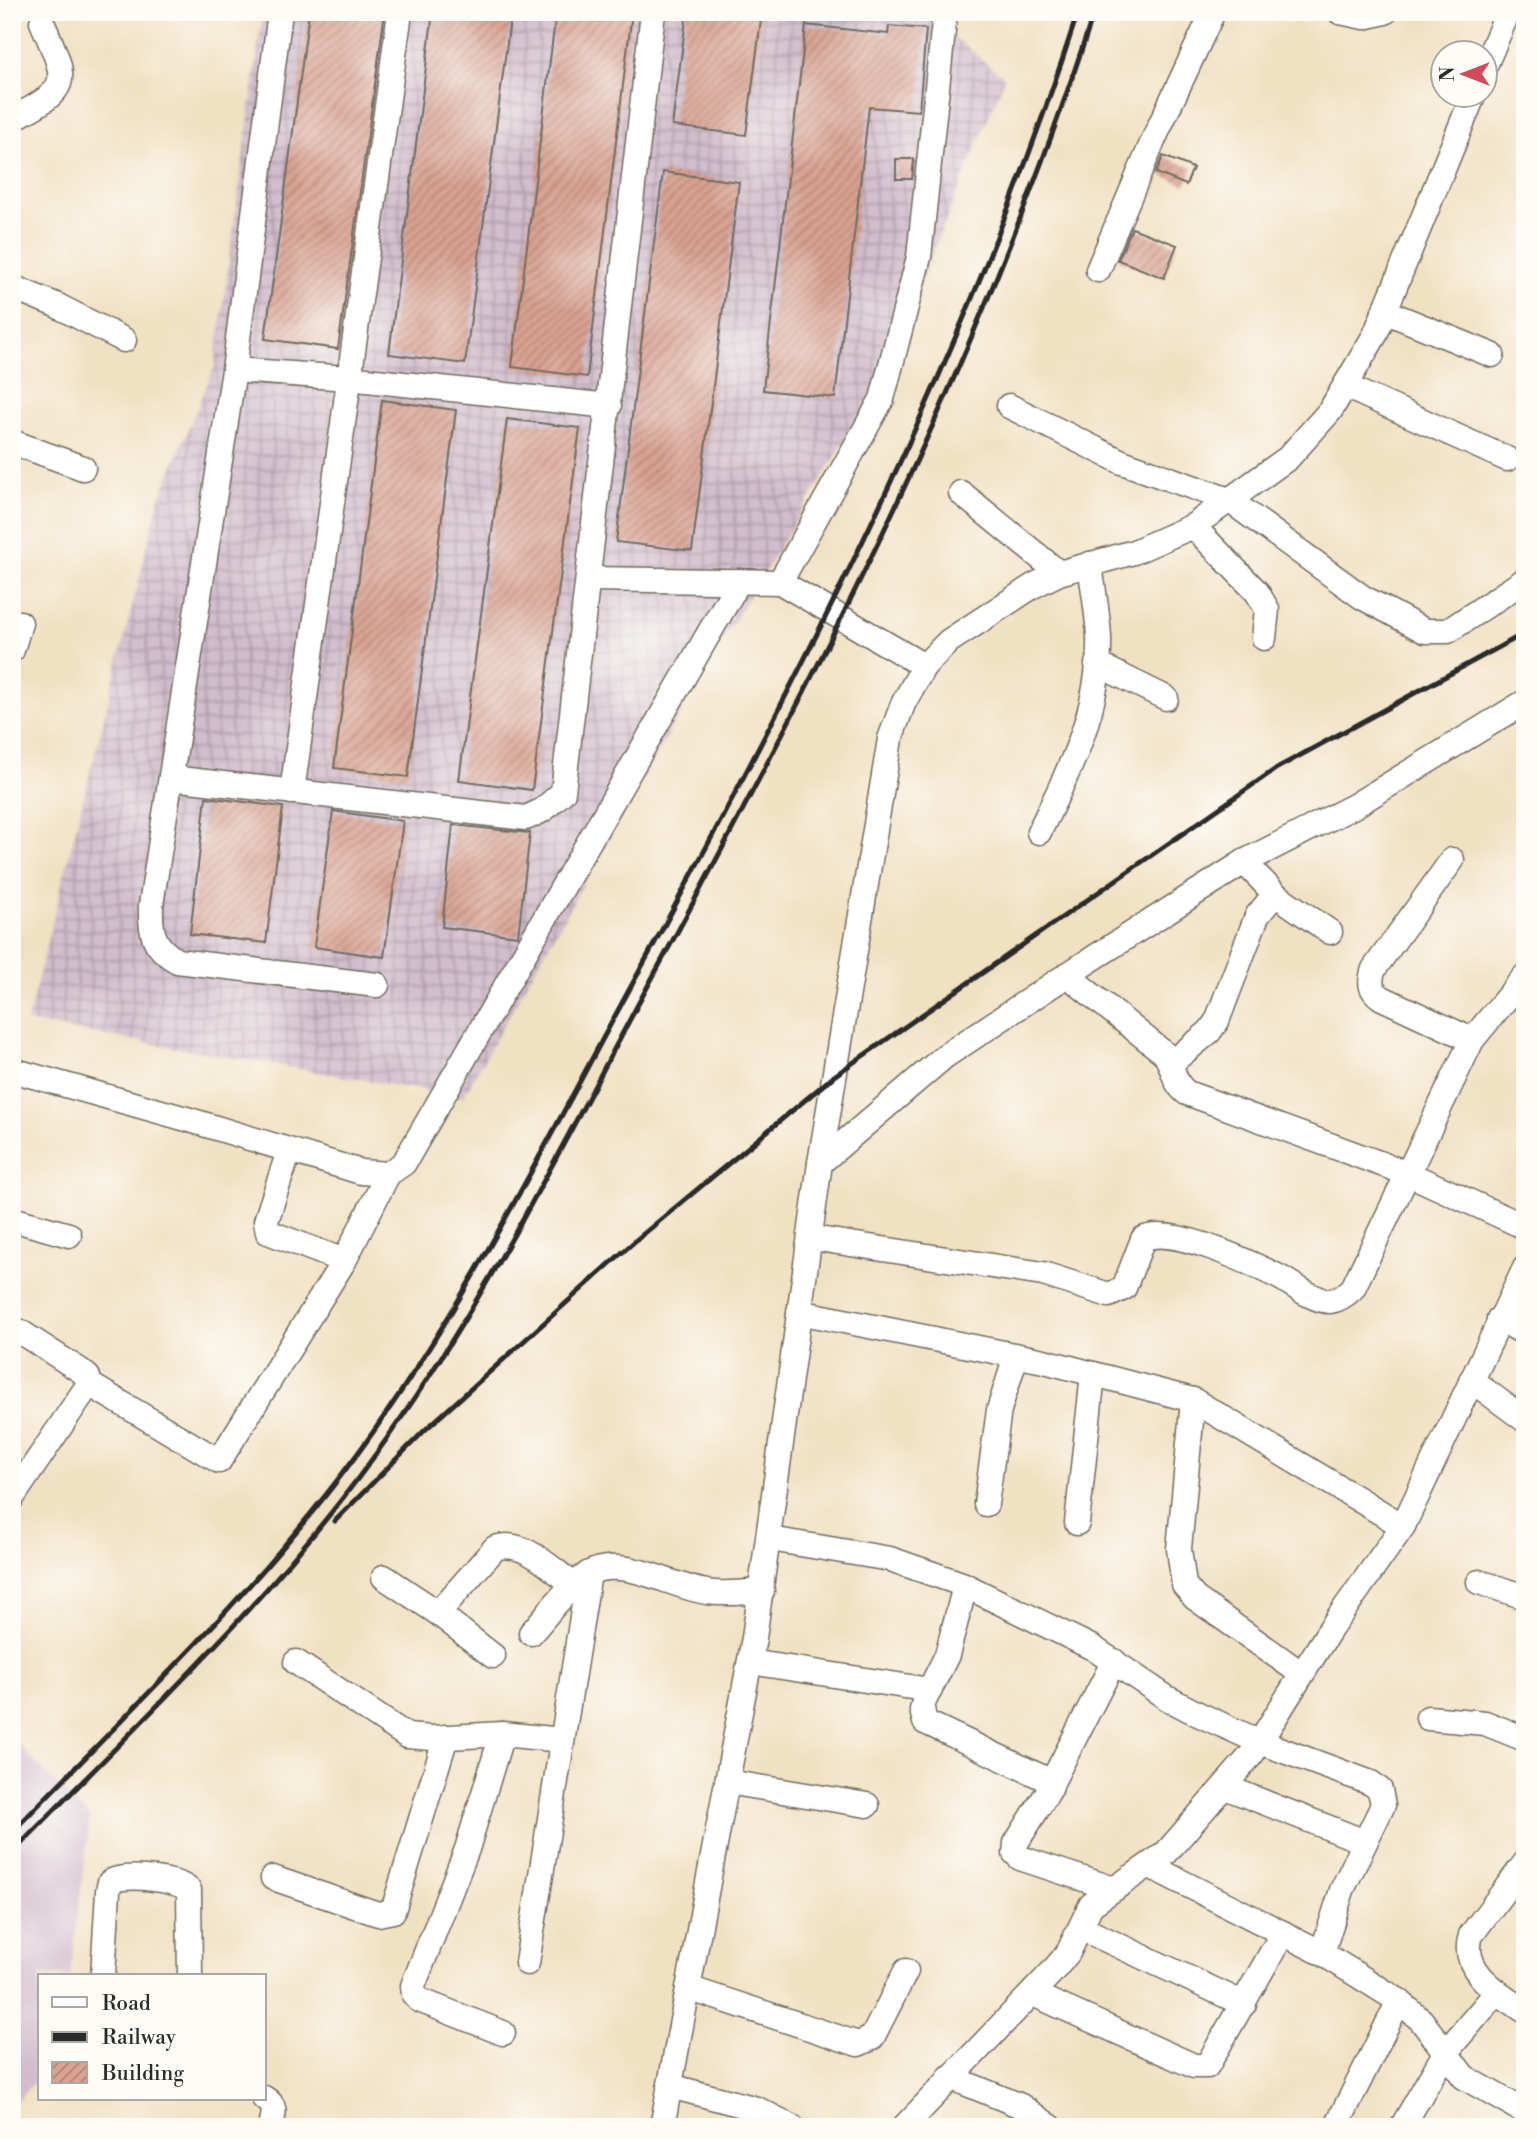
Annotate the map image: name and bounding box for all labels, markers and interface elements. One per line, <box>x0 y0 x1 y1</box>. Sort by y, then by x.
north arrow <box>1428 38 1498 108</box>
text: N <box>1436 66 1460 82</box>
legend <box>38 1974 266 2100</box>
text: Road <box>102 1991 151 2017</box>
text: Railway <box>102 2025 177 2051</box>
text: Building <box>101 2061 184 2087</box>

